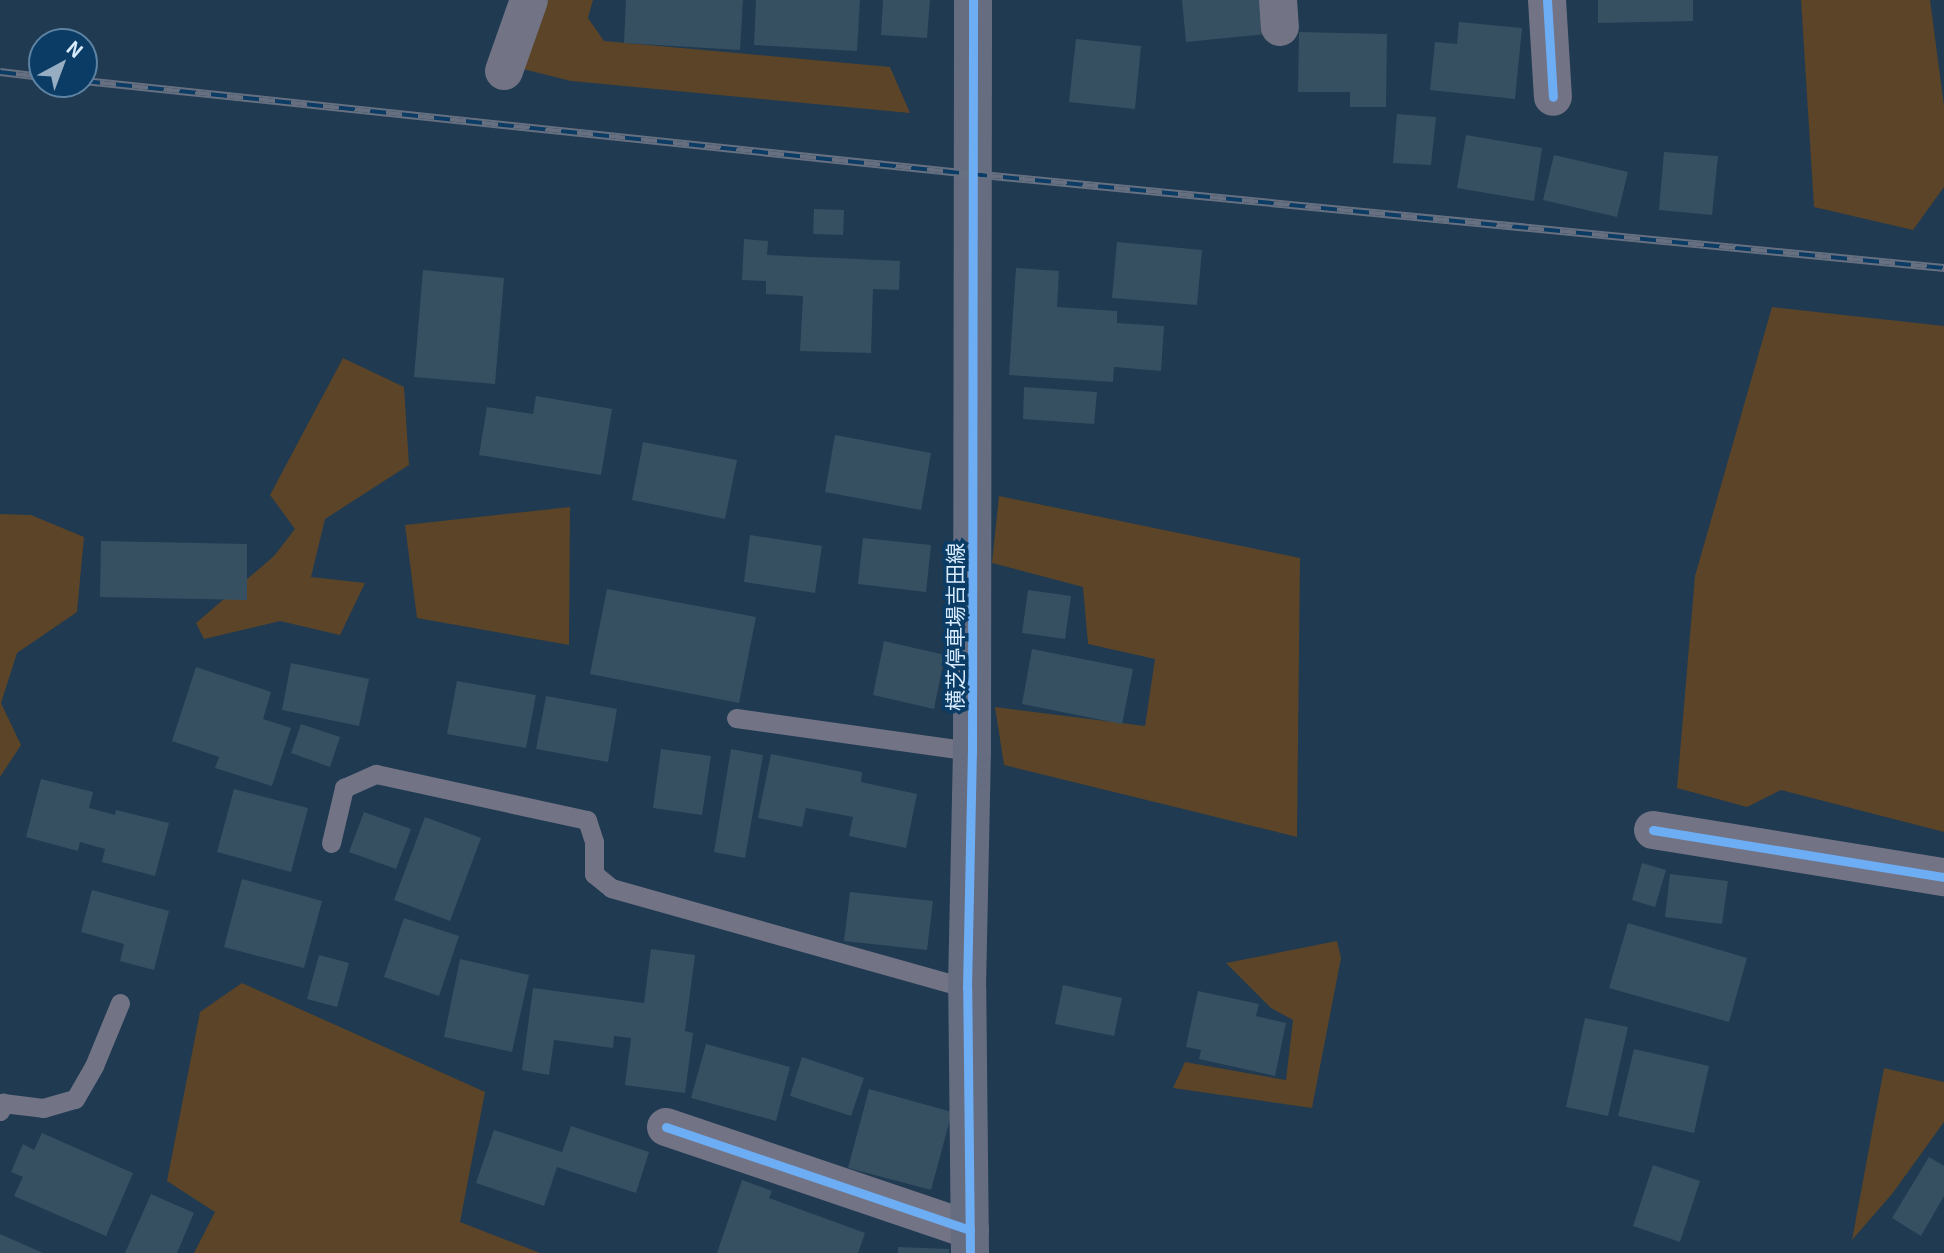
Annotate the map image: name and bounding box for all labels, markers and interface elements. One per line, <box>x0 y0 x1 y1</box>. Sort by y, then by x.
north arrow <box>28 28 98 98</box>
text: N <box>62 33 90 63</box>
street label: 横芝停車場吉田線 <box>941 543 967 711</box>

